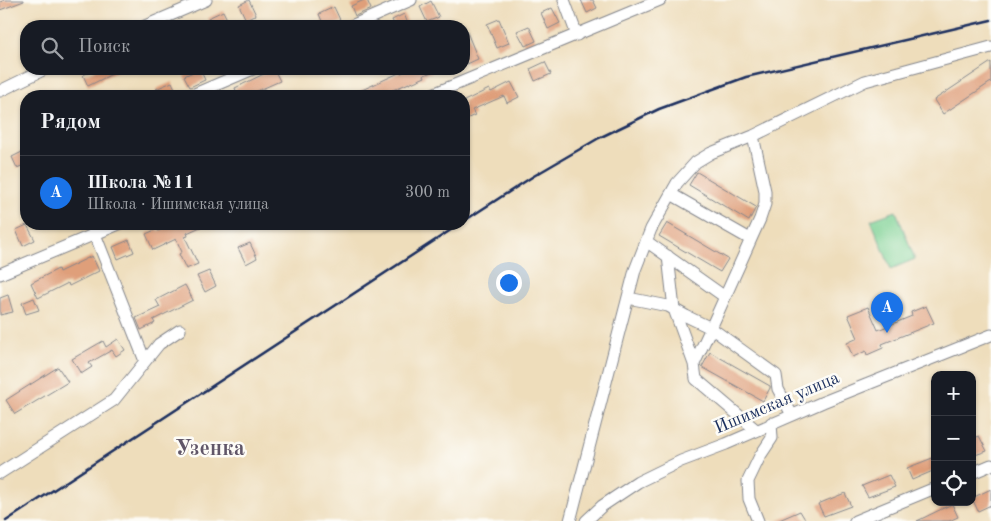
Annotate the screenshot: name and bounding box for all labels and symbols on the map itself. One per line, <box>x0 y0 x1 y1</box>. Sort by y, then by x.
your location <box>496 270 522 296</box>
pin: A <box>871 292 903 333</box>
street label: Ишимская улица <box>712 369 842 437</box>
district label: Узенка <box>175 438 245 460</box>

